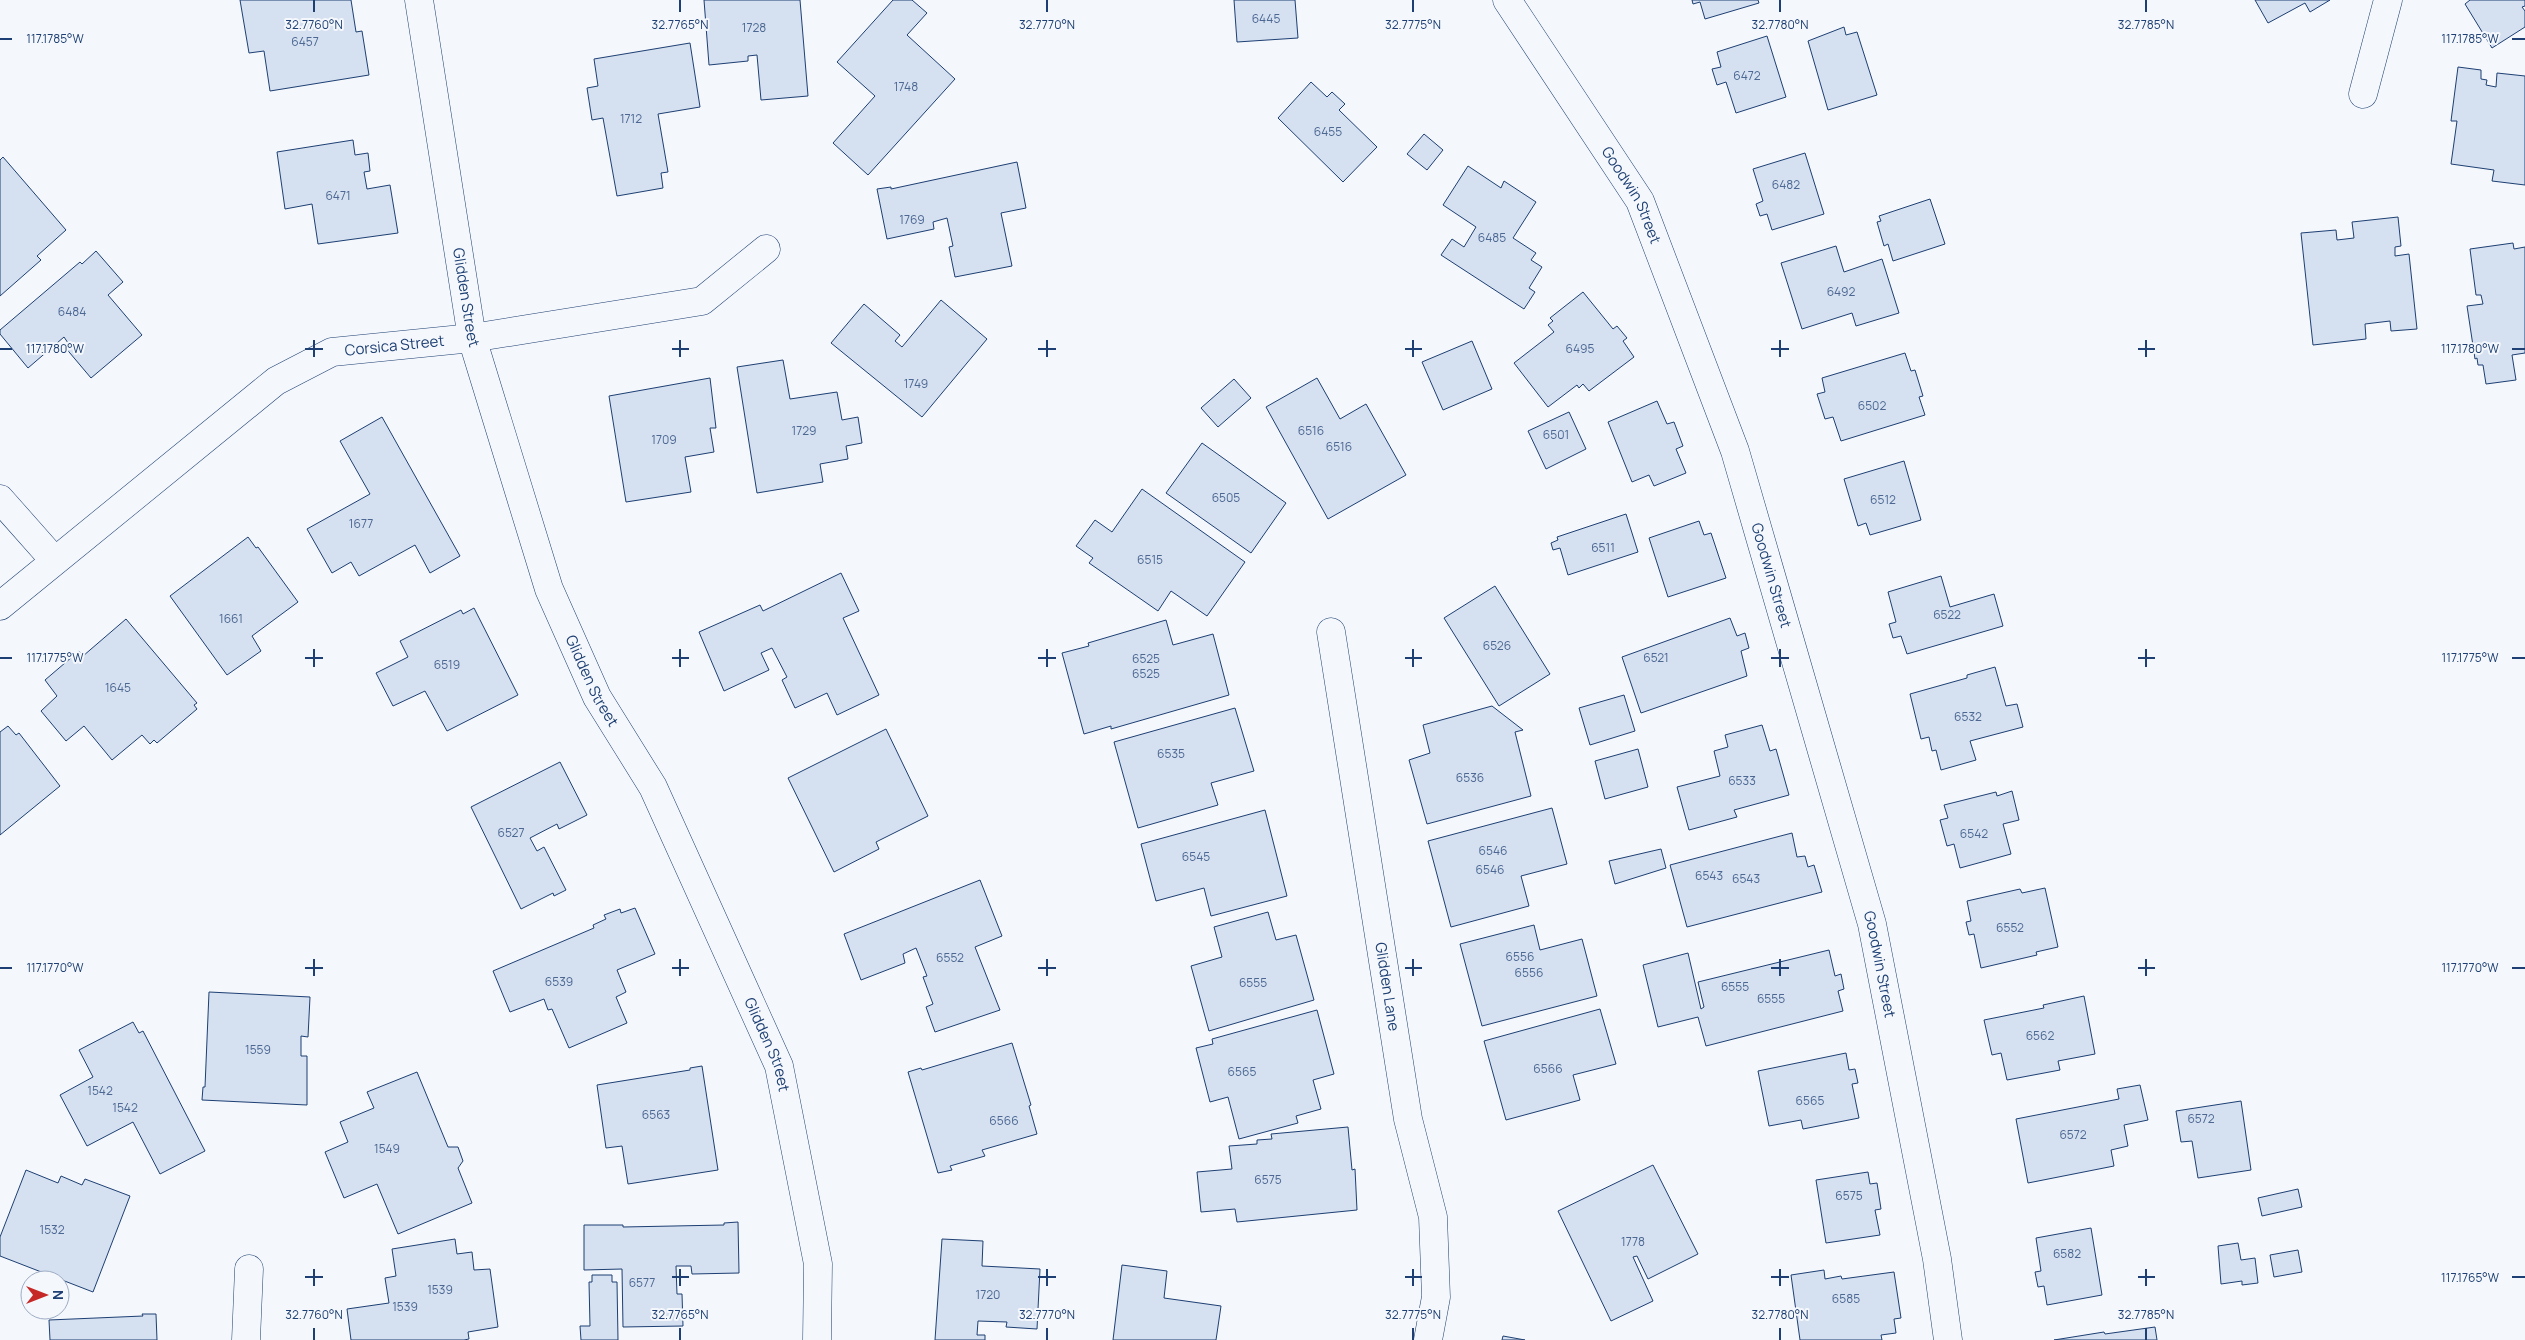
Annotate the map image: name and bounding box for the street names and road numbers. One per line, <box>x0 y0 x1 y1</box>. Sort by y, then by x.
street label: Goodwin Street <box>1597 142 1666 247</box>
street label: Glidden Street <box>448 246 485 349</box>
street label: Corsica Street <box>344 330 445 361</box>
street label: Goodwin Street <box>1746 520 1797 630</box>
street label: Glidden Street <box>561 631 624 730</box>
street label: Goodwin Street <box>1859 908 1901 1019</box>
street label: Glidden Lane <box>1370 941 1405 1033</box>
street label: Glidden Street <box>739 994 795 1093</box>

